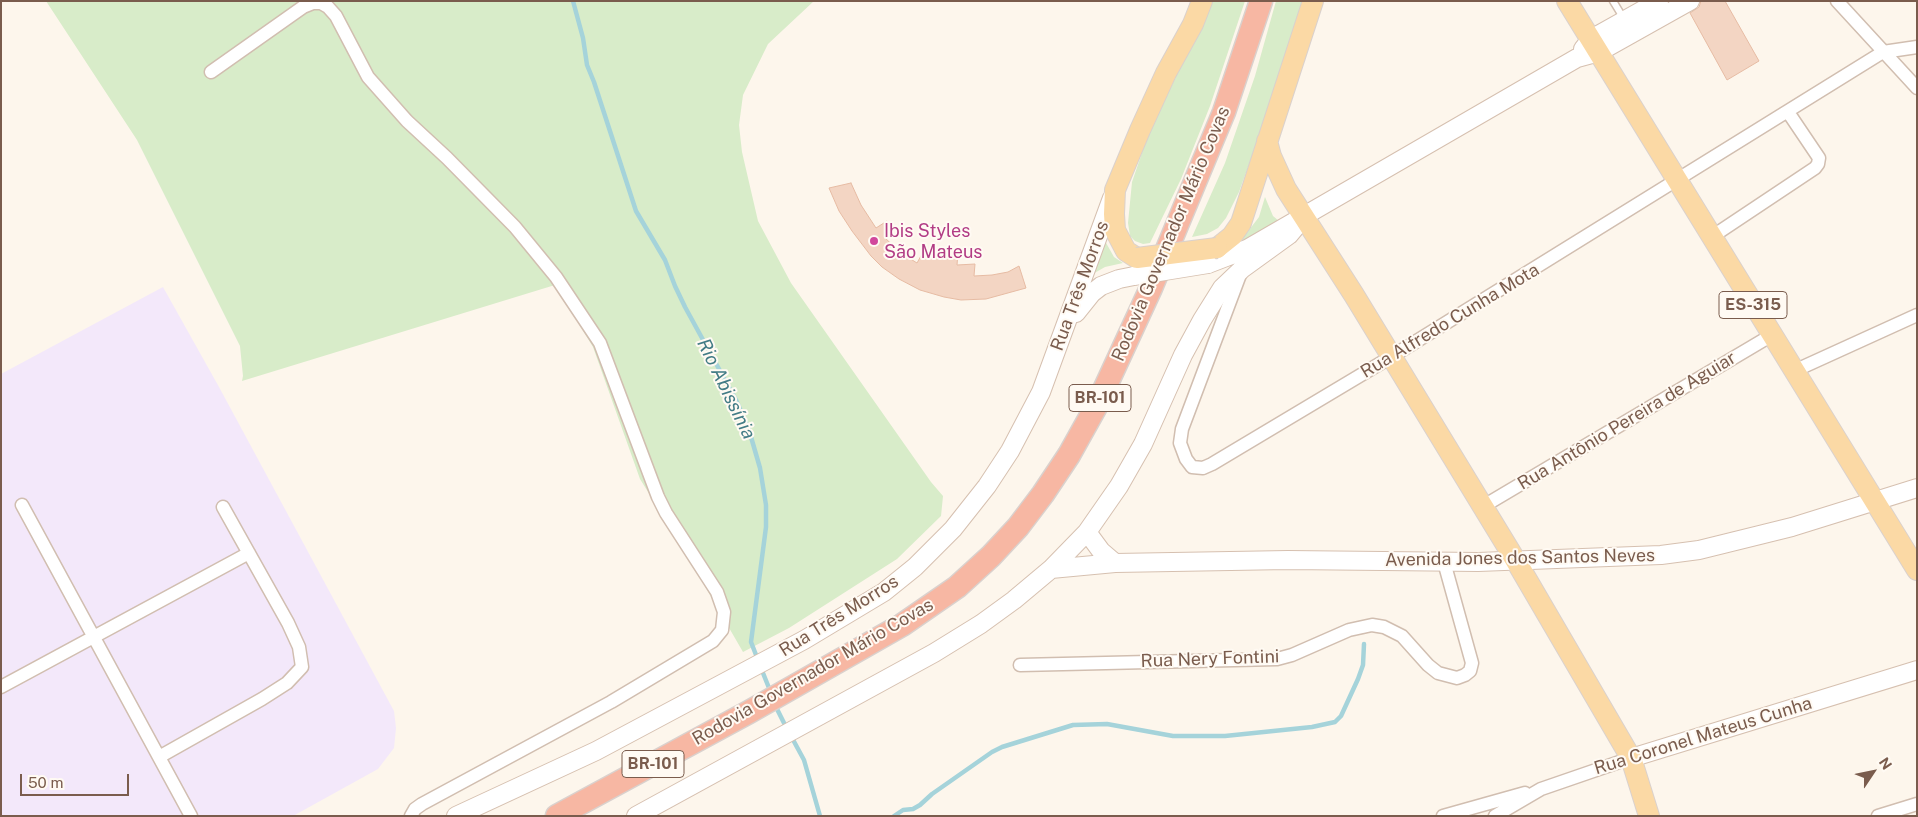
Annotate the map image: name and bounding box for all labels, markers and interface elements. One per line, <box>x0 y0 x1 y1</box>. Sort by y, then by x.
street label: Rodovia Governador Mário Covas <box>1107 103 1235 365</box>
street label: Rua Três Morros <box>1046 218 1114 354</box>
place label: Ibis Styles São Mateus <box>884 220 982 262</box>
marker: Ibis Styles São Mateus <box>868 235 880 247</box>
street label: Rua Alfredo Cunha Mota <box>1357 259 1543 383</box>
road number: ES-315 <box>1719 292 1787 318</box>
water label: Rio Abissínia <box>692 335 760 443</box>
street label: Rua Antônio Pereira de Aguiar <box>1514 347 1740 495</box>
road number: BR-101 <box>1069 384 1131 412</box>
street label: Avenida Jones dos Santos Neves <box>1385 545 1655 571</box>
street label: Rua Três Morros <box>775 571 903 661</box>
street label: Rodovia Governador Mário Covas <box>689 594 937 750</box>
street label: Rua Nery Fontini <box>1140 646 1280 672</box>
street label: Rua Coronel Mateus Cunha <box>1591 693 1815 779</box>
north arrow <box>1848 747 1898 797</box>
road number: BR-101 <box>622 751 684 778</box>
text: N <box>1876 755 1895 773</box>
scale bar <box>22 764 131 796</box>
text: 50 m <box>28 774 63 791</box>

